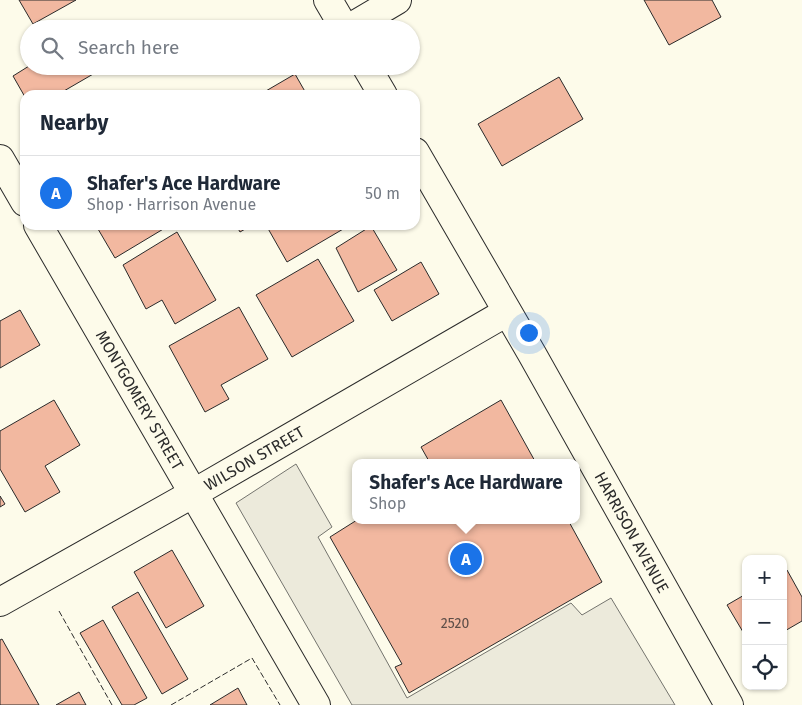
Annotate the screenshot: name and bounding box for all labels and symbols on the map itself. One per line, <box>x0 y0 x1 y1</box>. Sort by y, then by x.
your location <box>516 320 542 346</box>
street label: MONTGOMERY STREET <box>92 327 188 474</box>
street label: WILSON STREET <box>201 422 308 495</box>
street label: HARRISON AVENUE <box>590 468 673 596</box>
pin: A <box>450 540 482 578</box>
house number: 2520 <box>441 615 469 632</box>

